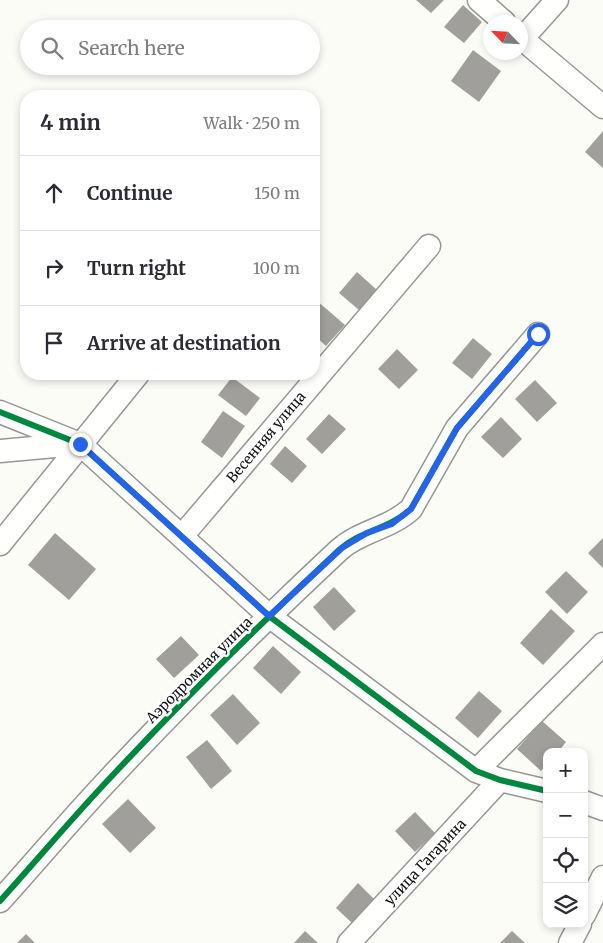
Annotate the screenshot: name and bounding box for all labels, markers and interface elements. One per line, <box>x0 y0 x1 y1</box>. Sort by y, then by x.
north arrow <box>483 15 528 60</box>
search box <box>20 20 320 75</box>
icon: search <box>38 34 66 62</box>
text: Search here <box>78 36 185 60</box>
text: 4 min <box>40 109 101 136</box>
text: Walk · 250 m <box>204 113 300 133</box>
icon: ahead <box>40 179 68 207</box>
text: Continue <box>87 181 173 205</box>
text: 150 m <box>254 183 300 203</box>
icon: right <box>40 254 68 282</box>
text: Turn right <box>87 256 186 280</box>
text: 100 m <box>253 258 300 278</box>
route start <box>527 323 550 346</box>
icon: arrive <box>40 329 68 357</box>
text: Arrive at destination <box>87 331 281 355</box>
street label: Весенняя улица <box>223 387 310 486</box>
route end <box>69 433 92 456</box>
street label: Аэродромная улица <box>141 613 256 728</box>
map controls <box>543 748 588 928</box>
button: + <box>543 748 588 793</box>
button: − <box>543 793 588 838</box>
street label: улица Гагарина <box>380 815 470 909</box>
button: locate <box>543 838 588 883</box>
button: layers <box>543 883 588 928</box>

